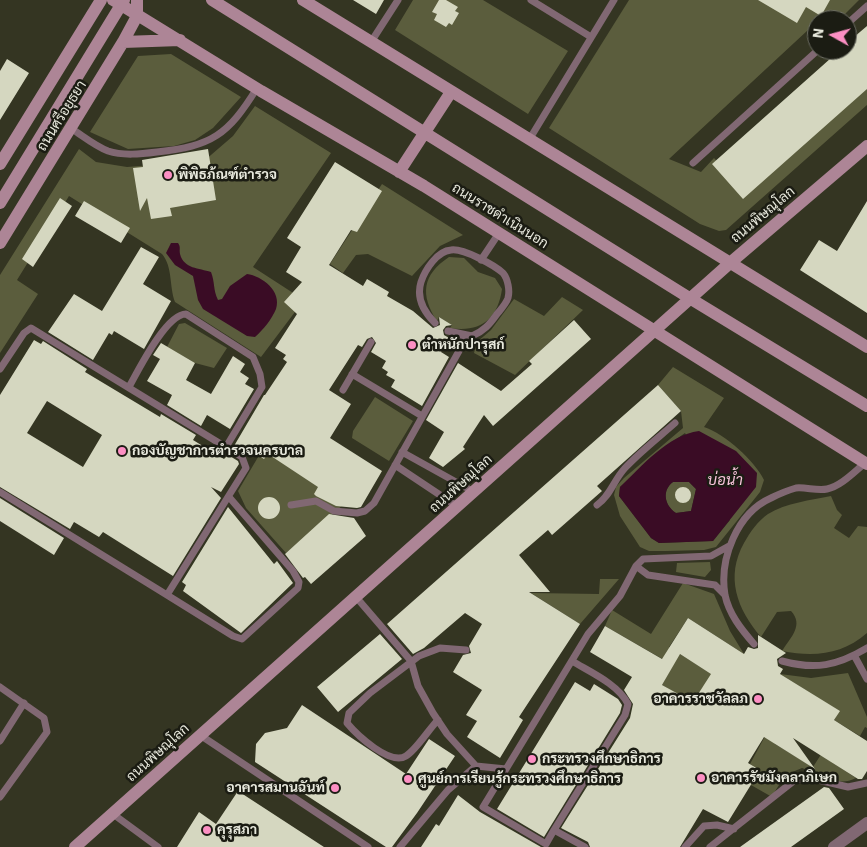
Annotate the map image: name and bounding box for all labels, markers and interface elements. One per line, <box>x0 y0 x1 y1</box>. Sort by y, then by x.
north arrow <box>807 10 857 60</box>
text: N <box>809 27 828 39</box>
street label: ถนนศรีอยุธยา <box>34 78 90 154</box>
place label: พิพิธภ้ณฑ์ตำรวจ <box>178 167 277 183</box>
marker: พิพิธภ้ณฑ์ตำรวจ <box>162 169 174 181</box>
street label: ถนนราชดำเนินนอก <box>449 180 551 252</box>
street label: ถนนพิษณุโลก <box>727 183 799 247</box>
place label: ตำหนักปารุสก์ <box>422 337 505 353</box>
marker: ตำหนักปารุสก์ <box>406 339 418 351</box>
place label: กองบัญชาการตำรวจนครบาล <box>132 443 303 459</box>
marker: กองบัญชาการตำรวจนครบาล <box>116 445 128 457</box>
street label: ถนนพิษณุโลก <box>426 451 496 517</box>
water label: บ่อน้ำ <box>707 472 743 490</box>
place label: อาคารราชวัลลภ <box>653 691 748 707</box>
marker: อาคารราชวัลลภ <box>752 693 764 705</box>
street label: ถนนพิษณุโลก <box>123 720 193 786</box>
place label: กระทรวงศึกษาธิการ <box>542 751 661 767</box>
marker: กระทรวงศึกษาธิการ <box>526 753 538 765</box>
place label: อาคารรัชมังคลาภิเษก <box>711 770 837 786</box>
place label: ศูนย์การเรียนรู้กระทรวงศึกษาธิการ <box>418 771 621 787</box>
marker: อาคารรัชมังคลาภิเษก <box>695 772 707 784</box>
marker: ศูนย์การเรียนรู้กระทรวงศึกษาธิการ <box>402 773 414 785</box>
place label: อาคารสมานฉันท์ <box>226 780 325 796</box>
marker: อาคารสมานฉันท์ <box>329 782 341 794</box>
place label: คุรุสภา <box>217 822 257 838</box>
marker: คุรุสภา <box>201 824 213 836</box>

